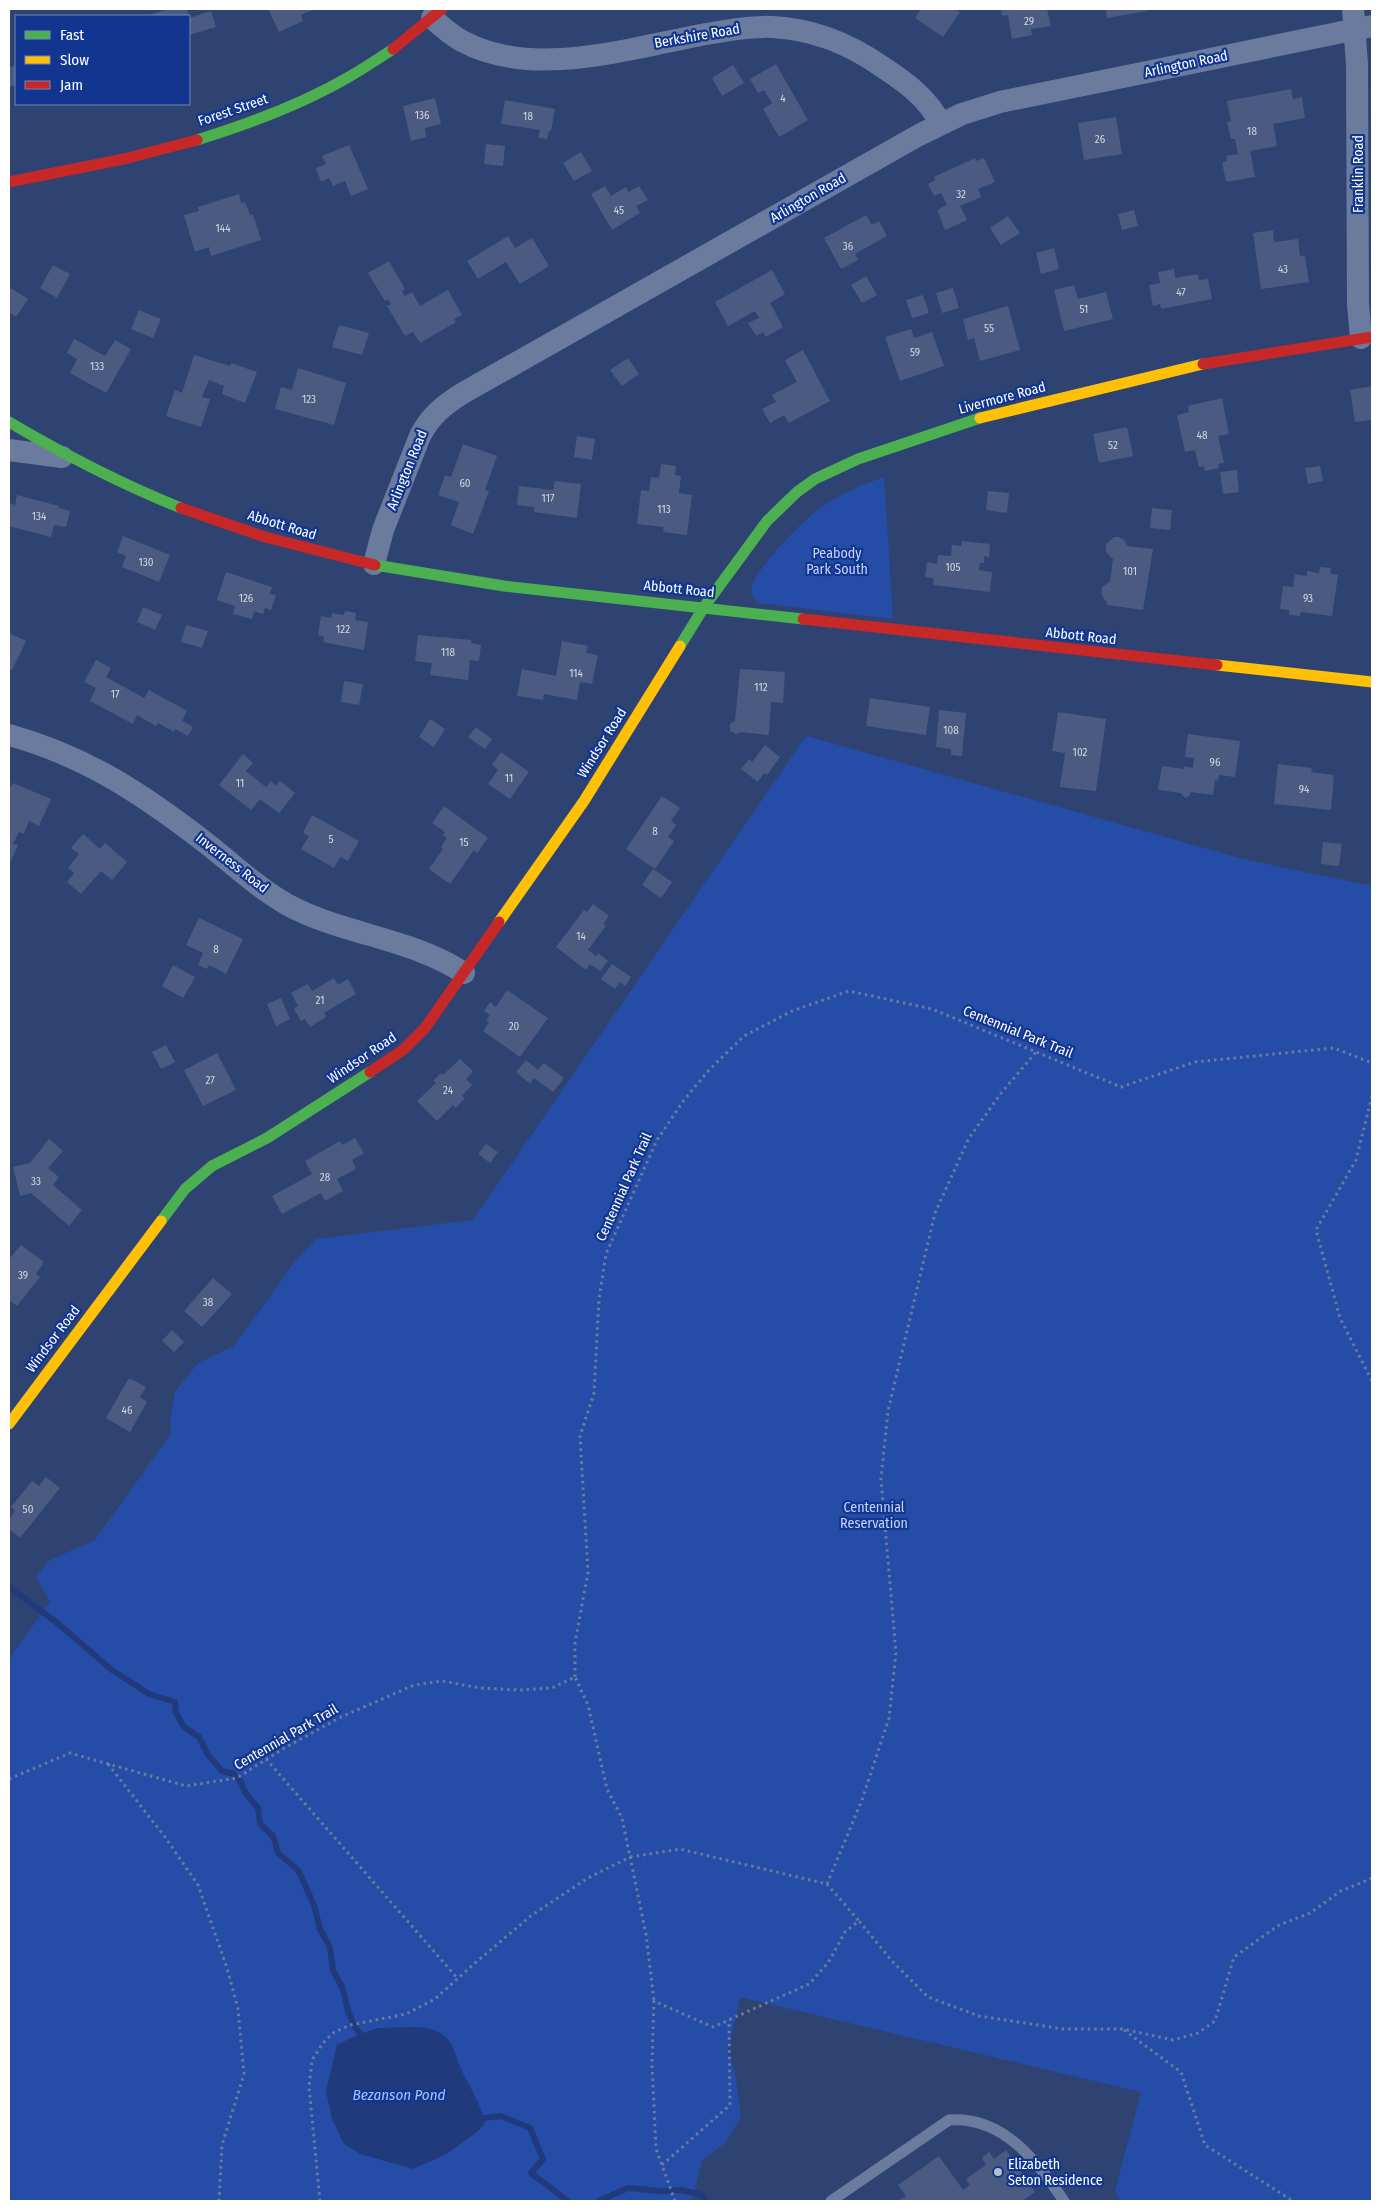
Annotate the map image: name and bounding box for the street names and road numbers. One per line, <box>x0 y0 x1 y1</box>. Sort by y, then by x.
street label: Berkshire Road <box>653 20 741 52</box>
street label: Arlington Road <box>1143 47 1229 81</box>
street label: Forest Street <box>196 90 271 130</box>
street label: Franklin Road <box>1350 135 1367 213</box>
street label: Arlington Road <box>767 169 849 227</box>
street label: Livermore Road <box>957 378 1047 418</box>
street label: Arlington Road <box>383 427 431 513</box>
street label: Abbott Road <box>246 506 318 544</box>
street label: Abbott Road <box>643 577 715 601</box>
street label: Abbott Road <box>1045 624 1117 648</box>
street label: Windsor Road <box>574 705 630 781</box>
street label: Inverness Road <box>192 829 272 897</box>
street label: Centennial Park Trail <box>961 1002 1076 1062</box>
street label: Windsor Road <box>324 1029 400 1087</box>
street label: Centennial Park Trail <box>592 1130 656 1244</box>
street label: Windsor Road <box>22 1302 84 1376</box>
street label: Centennial Park Trail <box>231 1700 341 1774</box>

